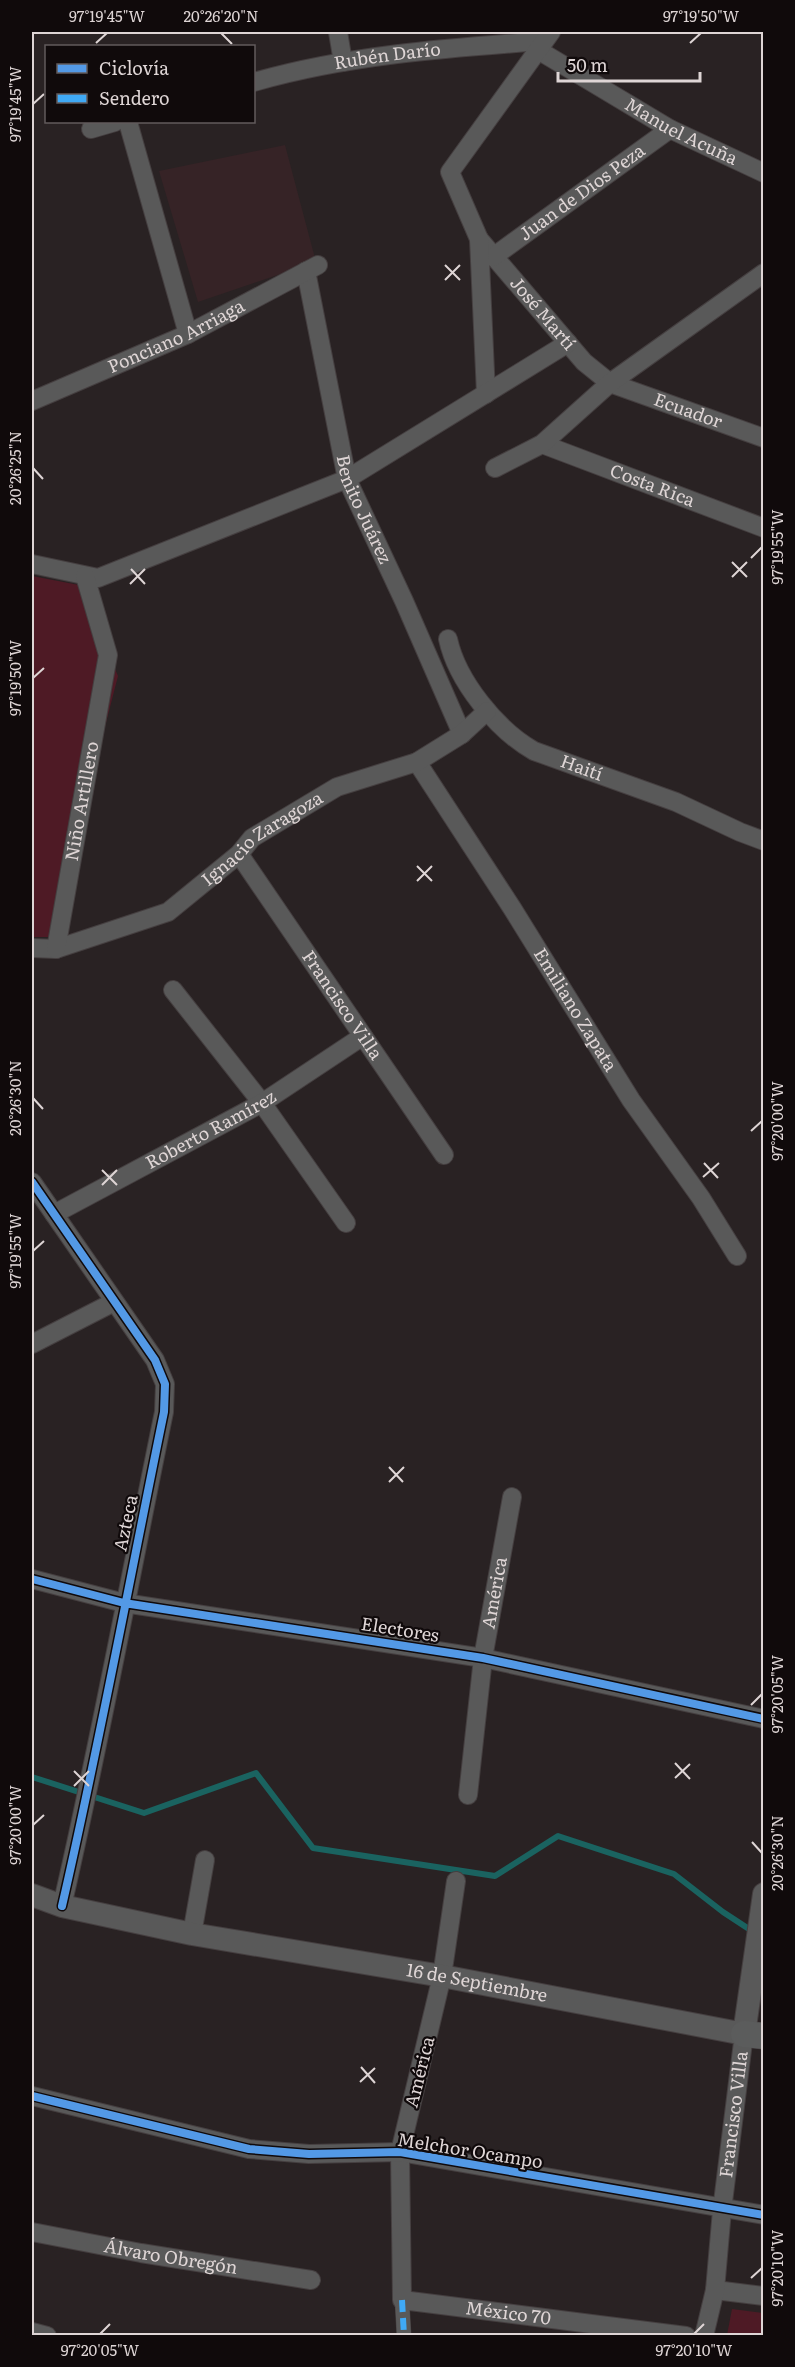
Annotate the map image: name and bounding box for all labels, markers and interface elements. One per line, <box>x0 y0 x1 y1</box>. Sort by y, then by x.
text: 97°19'45"W <box>69 4 146 27</box>
text: 20°26'20"N <box>184 4 259 27</box>
text: 97°19'50"W <box>663 4 740 27</box>
street label: Rubén Darío <box>332 34 442 75</box>
legend <box>45 45 255 123</box>
scale bar <box>558 45 700 83</box>
text: 50 m <box>567 51 608 78</box>
text: Ciclovía <box>99 54 169 81</box>
text: 97°19'45"W <box>3 65 26 142</box>
text: Sendero <box>99 84 170 111</box>
street label: Manuel Acuña <box>620 90 743 171</box>
street label: Juan de Dios Peza <box>513 136 650 246</box>
street label: José Martí <box>504 270 583 355</box>
street label: Ponciano Arriaga <box>103 291 249 379</box>
street label: Ecuador <box>650 385 727 434</box>
text: 20°26'25"N <box>3 431 26 505</box>
street label: Benito Juárez <box>331 452 400 568</box>
street label: Costa Rica <box>606 456 700 513</box>
text: 97°19'55"W <box>765 509 788 585</box>
text: 97°19'50"W <box>3 639 26 716</box>
street label: Niño Artillero <box>57 739 104 863</box>
street label: Haití <box>557 747 607 787</box>
street label: Ignacio Zaragoza <box>195 783 328 892</box>
street label: Emiliano Zapata <box>528 942 625 1076</box>
street label: Francisco Villa <box>296 944 390 1065</box>
text: 20°26'30"N <box>3 1060 26 1136</box>
text: 97°20'00"W <box>765 1081 788 1161</box>
street label: Roberto Ramírez <box>140 1082 281 1175</box>
text: 97°19'55"W <box>3 1213 26 1289</box>
street label: Azteca <box>105 1492 144 1553</box>
street label: América <box>474 1554 513 1631</box>
street label: Electores <box>359 1609 441 1648</box>
text: 97°20'05"W <box>765 1654 788 1733</box>
text: 97°20'00"W <box>3 1785 26 1865</box>
text: 20°26'30"N <box>765 1815 788 1891</box>
street label: 16 de Septiembre <box>405 1955 550 2008</box>
street label: América <box>397 2033 440 2110</box>
street label: Francisco Villa <box>711 2049 754 2179</box>
street label: Melchor Ocampo <box>396 2125 545 2174</box>
text: 97°20'10"W <box>765 2229 788 2306</box>
street label: Álvaro Obregón <box>102 2231 240 2280</box>
street label: México 70 <box>464 2293 553 2331</box>
text: 97°20'05"W <box>61 2338 140 2361</box>
text: 97°20'10"W <box>656 2338 733 2361</box>

